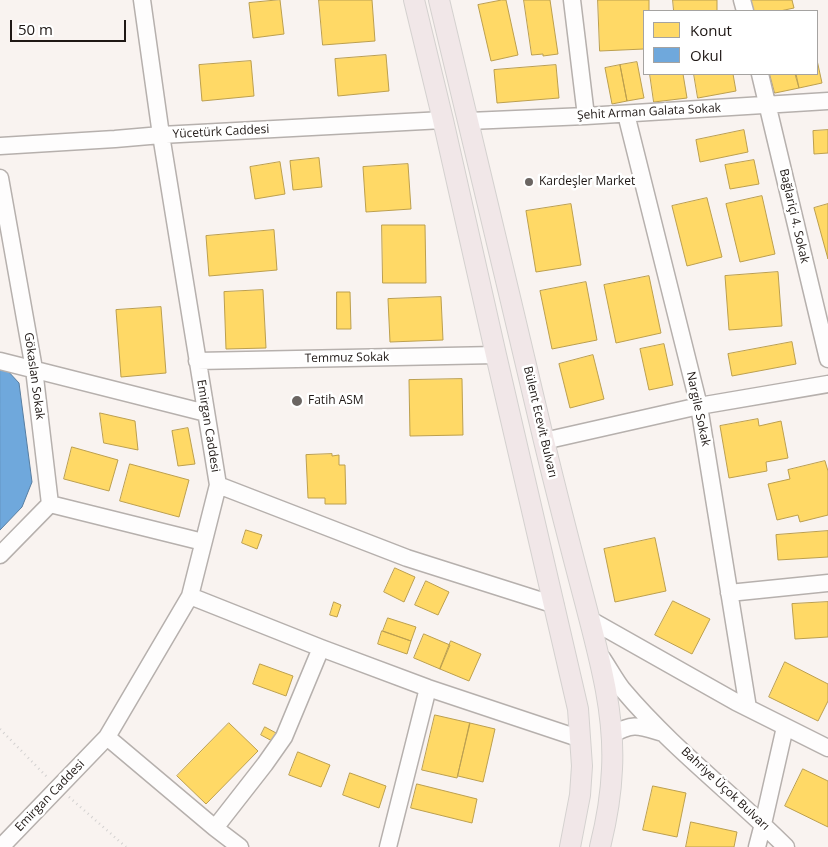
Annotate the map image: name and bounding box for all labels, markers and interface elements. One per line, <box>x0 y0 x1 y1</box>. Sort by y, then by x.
scale bar <box>12 10 129 42</box>
legend <box>643 10 818 75</box>
text: 50 m <box>18 19 53 39</box>
text: Konut <box>690 20 732 40</box>
text: Okul <box>690 45 723 65</box>
street label: Şehit Arman Galata Sokak <box>577 101 721 123</box>
street label: Yücetürk Caddesi <box>172 122 270 142</box>
street label: Bağlariçi 4. Sokak <box>776 167 812 265</box>
place label: Kardeşler Market <box>539 175 635 189</box>
marker: Kardeşler Market <box>523 176 535 188</box>
street label: Gökaslan Sokak <box>21 331 47 421</box>
street label: Temmuz Sokak <box>305 350 389 366</box>
street label: Bülent Ecevit Bulvarı <box>520 365 560 479</box>
street label: Nargile Sokak <box>683 370 713 448</box>
street label: Emirgan Caddesi <box>194 379 222 473</box>
marker: Fatih ASM <box>290 394 304 408</box>
place label: Fatih ASM <box>308 394 364 408</box>
street label: Bahriye Üçok Bulvarı <box>678 744 772 834</box>
street label: Emirgan Caddesi <box>12 757 88 835</box>

